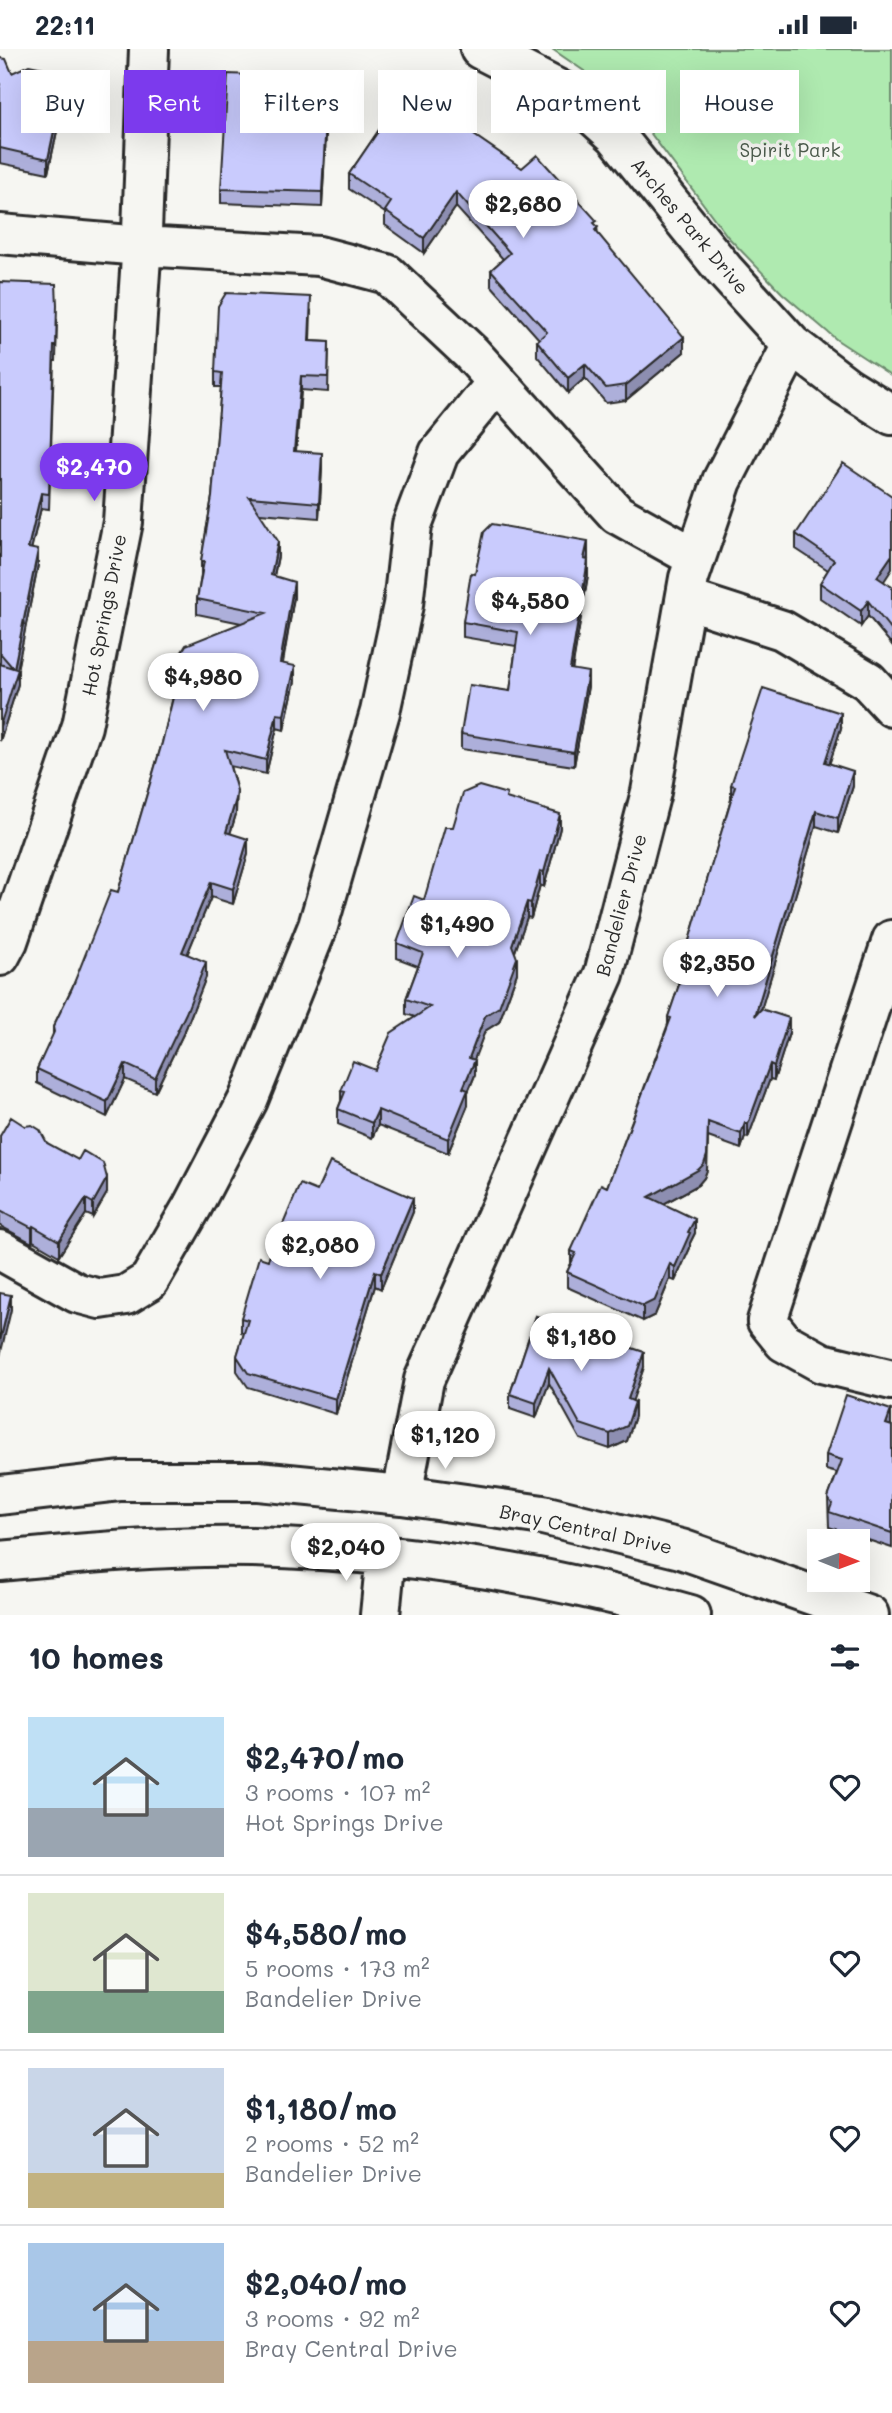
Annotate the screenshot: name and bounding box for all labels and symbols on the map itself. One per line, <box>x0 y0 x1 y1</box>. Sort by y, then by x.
park label: Spirit Park <box>739 137 841 162</box>
street label: Arches Park Drive <box>626 152 755 299</box>
pin: $2,680 <box>466 181 580 240</box>
pin: $2,470 <box>37 443 151 503</box>
street label: Hot Springs Drive <box>76 532 131 698</box>
pin: $4,580 <box>473 577 587 637</box>
pin: $4,980 <box>146 653 260 713</box>
street label: Bandelier Drive <box>590 831 652 979</box>
pin: $1,490 <box>400 901 514 960</box>
pin: $2,350 <box>660 939 774 999</box>
pin: $2,080 <box>263 1221 377 1281</box>
pin: $1,180 <box>524 1313 638 1373</box>
pin: $1,120 <box>388 1411 502 1471</box>
street label: Bray Central Drive <box>498 1498 675 1559</box>
pin: $2,040 <box>289 1523 403 1583</box>
north arrow <box>807 1529 870 1593</box>

